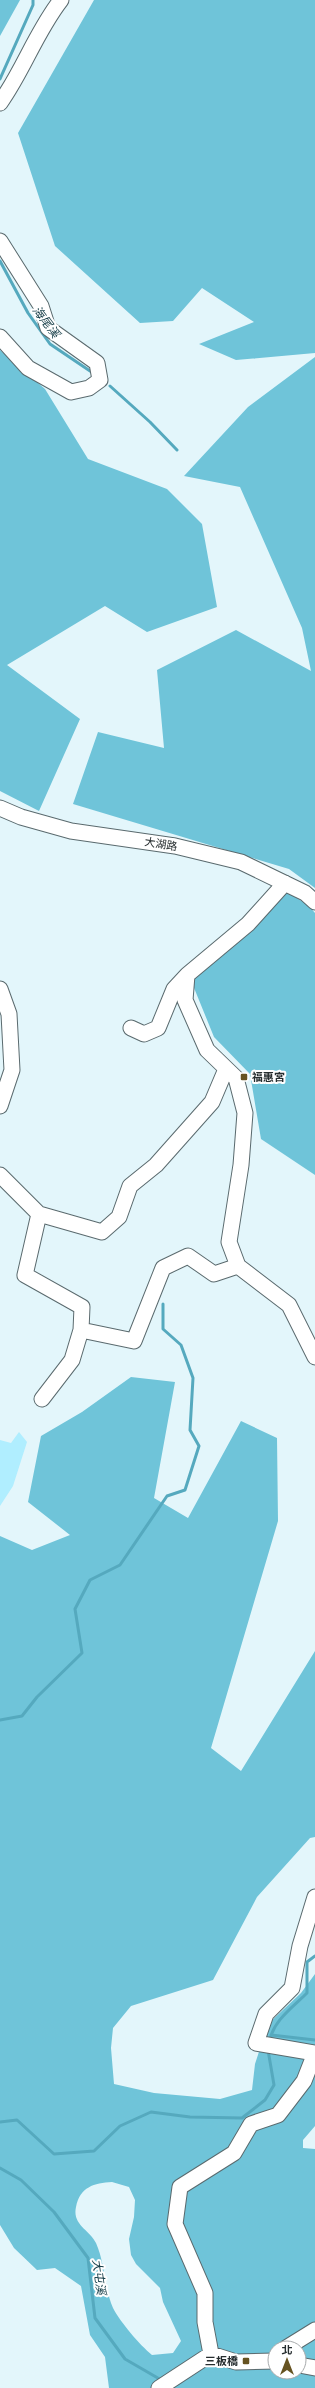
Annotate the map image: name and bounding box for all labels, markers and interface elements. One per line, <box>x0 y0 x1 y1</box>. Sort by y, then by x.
water label: 海尾溪 <box>30 303 64 342</box>
street label: 大湖路 <box>144 835 178 853</box>
place label: 福惠宮 <box>252 1071 285 1084</box>
marker: 福惠宮 <box>239 1072 249 1082</box>
water label: 大屯溪 <box>90 2258 109 2298</box>
north arrow <box>267 2340 307 2380</box>
text: 北 <box>282 2344 293 2357</box>
place label: 三板橋 <box>205 2355 238 2368</box>
marker: 三板橋 <box>241 2356 251 2366</box>

